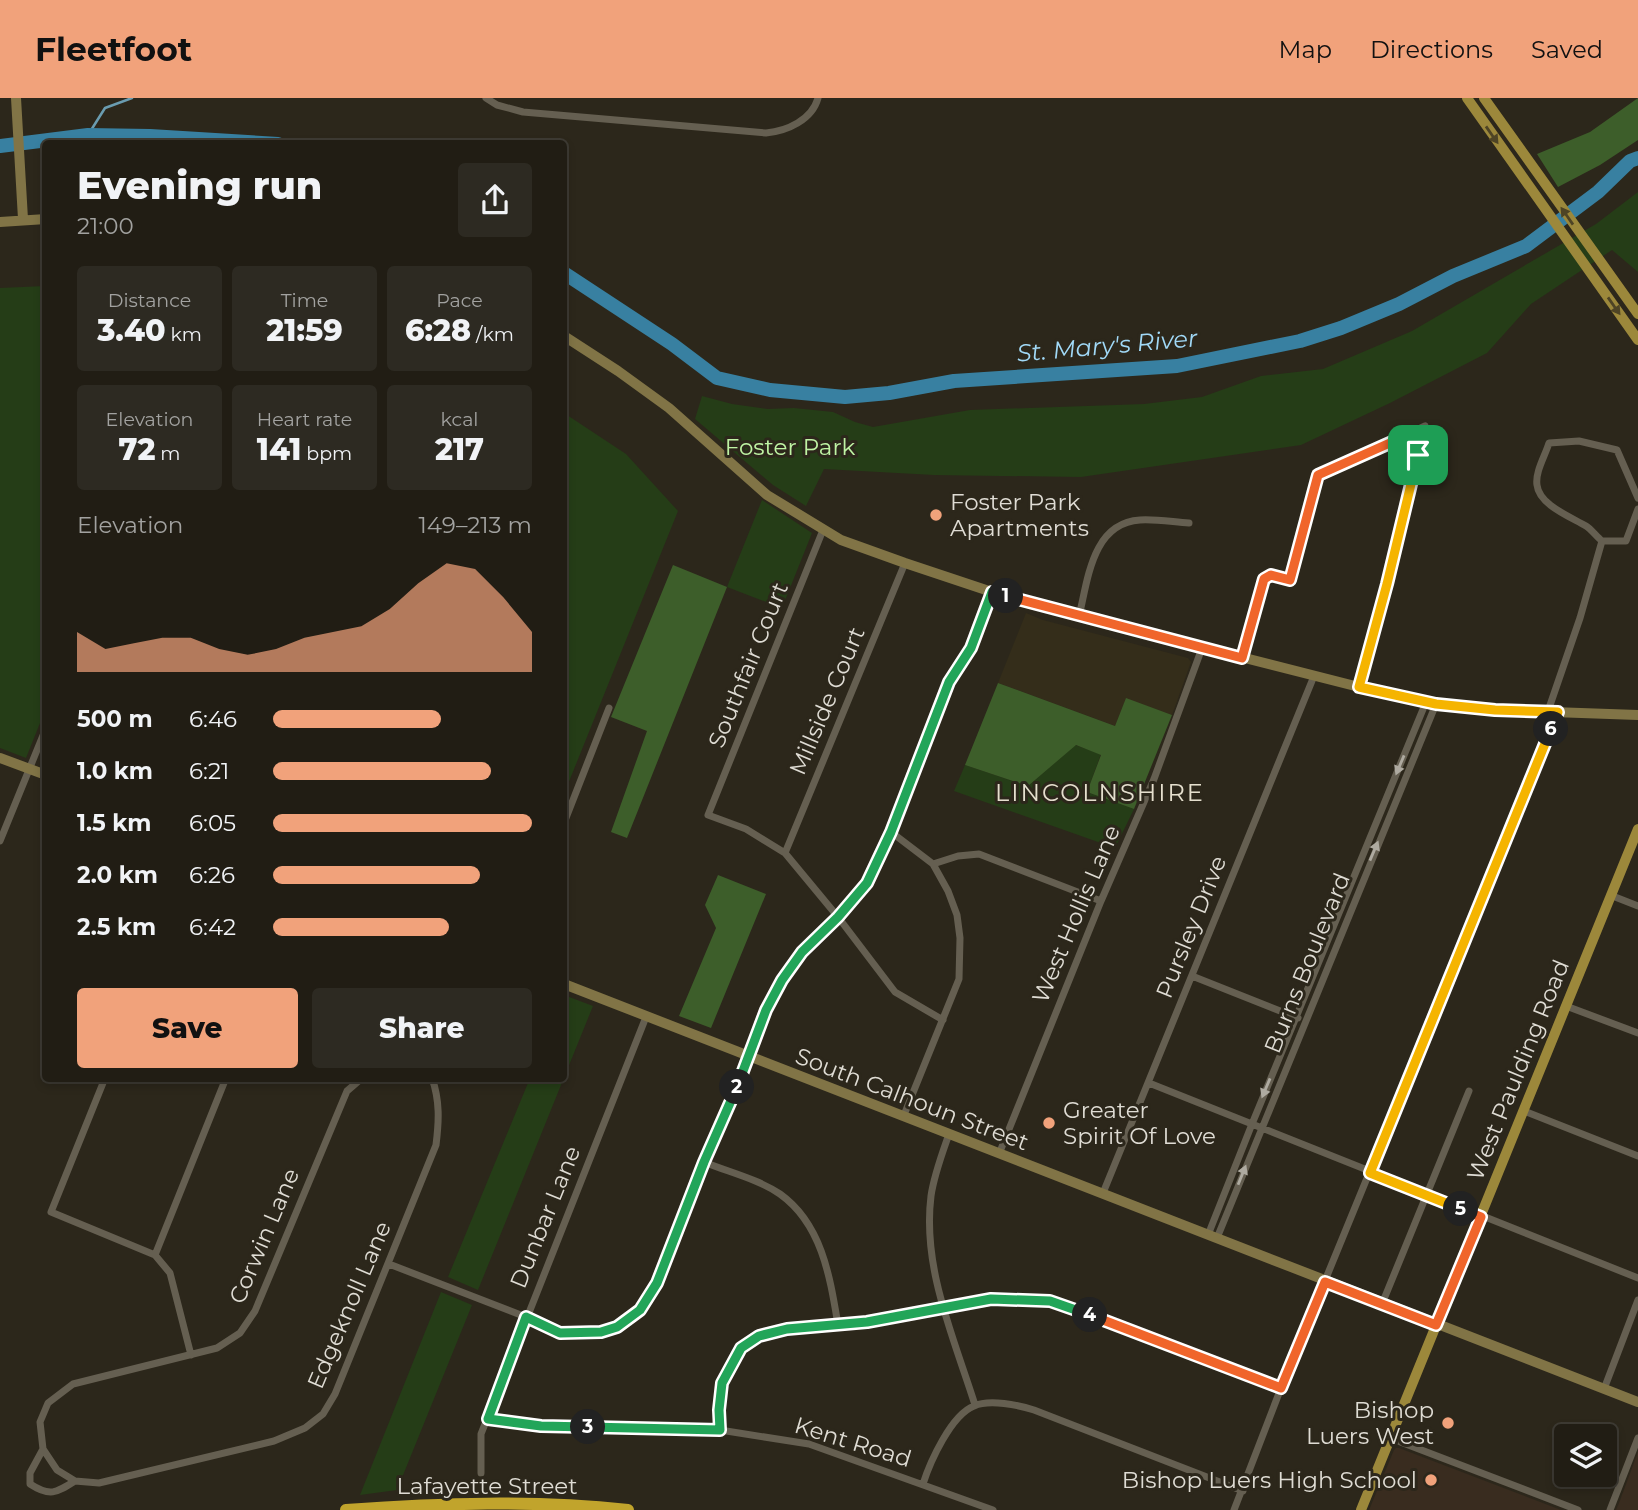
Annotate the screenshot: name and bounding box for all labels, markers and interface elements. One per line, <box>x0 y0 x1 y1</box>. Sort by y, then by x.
text: Fleetfoot <box>35 29 192 69</box>
text: Map <box>1279 35 1332 64</box>
text: Directions <box>1370 35 1493 64</box>
text: Saved <box>1531 35 1603 64</box>
one-way arrow <box>1485 125 1498 144</box>
text: Evening run <box>77 162 322 209</box>
button: share <box>458 163 532 237</box>
one-way arrow <box>1560 207 1574 225</box>
text: 21:00 <box>77 212 134 240</box>
text: Distance <box>108 289 191 312</box>
text: Time <box>281 289 328 312</box>
text: Pace <box>436 289 483 312</box>
one-way arrow <box>1607 297 1621 315</box>
text: 3.40 <box>97 312 165 349</box>
text: 21:59 <box>266 312 343 349</box>
text: 6:28 <box>405 312 471 349</box>
text: km <box>165 323 202 346</box>
text: /km <box>471 323 514 346</box>
water label: St. Mary's River <box>1015 323 1200 368</box>
text: Elevation <box>106 408 193 431</box>
text: Heart rate <box>257 408 352 431</box>
text: kcal <box>441 408 478 431</box>
pin <box>1388 425 1448 485</box>
text: 72 <box>118 431 155 468</box>
text: 141 <box>257 431 301 468</box>
text: 217 <box>435 431 484 468</box>
park label: Foster Park <box>725 433 855 461</box>
icon: arrive <box>1399 436 1437 474</box>
text: m <box>155 442 181 465</box>
text: bpm <box>301 442 352 465</box>
place label: Foster Park Apartments <box>950 488 1089 542</box>
marker: Foster Park Apartments <box>928 507 944 523</box>
text: Elevation <box>77 511 183 539</box>
text: 149–213 m <box>419 511 532 539</box>
street label: Southfair Court <box>702 578 794 752</box>
pin: 1 <box>988 578 1024 614</box>
text: 1 <box>1002 584 1009 607</box>
street label: Millside Court <box>783 623 871 779</box>
text: 500 m <box>77 705 153 733</box>
text: 6:46 <box>189 705 237 733</box>
pin: 6 <box>1534 712 1568 746</box>
text: 6 <box>1544 717 1557 740</box>
one-way arrow <box>1394 755 1405 776</box>
text: 1.0 km <box>77 757 153 785</box>
text: 6:21 <box>189 757 229 785</box>
district label: LINCOLNSHIRE <box>995 778 1205 807</box>
text: 1.5 km <box>77 809 151 837</box>
text: 6:05 <box>189 809 236 837</box>
street label: West Hollis Lane <box>1026 821 1126 1007</box>
one-way arrow <box>1368 841 1380 861</box>
street label: Pursley Drive <box>1150 852 1232 1002</box>
text: 2.0 km <box>77 861 158 889</box>
text: 6:26 <box>189 861 235 889</box>
street label: Burns Boulevard <box>1258 869 1356 1057</box>
text: 2.5 km <box>77 913 156 941</box>
text: 6:42 <box>189 913 236 941</box>
street label: West Paulding Road <box>1461 956 1575 1184</box>
button: Save <box>77 988 298 1068</box>
button: Share <box>312 988 532 1068</box>
street label: South Calhoun Street <box>792 1042 1032 1156</box>
pin: 2 <box>720 1070 754 1104</box>
text: 2 <box>731 1075 742 1098</box>
one-way arrow <box>1261 1078 1272 1099</box>
place label: Greater Spirit Of Love <box>1063 1096 1216 1150</box>
marker: Greater Spirit Of Love <box>1041 1115 1057 1131</box>
street label: Dunbar Lane <box>504 1142 586 1292</box>
street label: Corwin Lane <box>223 1164 305 1308</box>
one-way arrow <box>1236 1165 1248 1185</box>
pin: 5 <box>1444 1192 1478 1226</box>
text: 5 <box>1455 1197 1466 1220</box>
street label: Edgeknoll Lane <box>301 1217 397 1393</box>
pin: 4 <box>1072 1298 1108 1332</box>
text: 4 <box>1083 1303 1096 1326</box>
place label: Bishop Luers West <box>1306 1396 1434 1450</box>
pin: 3 <box>570 1410 606 1444</box>
street label: Kent Road <box>791 1411 915 1473</box>
text: 3 <box>582 1415 593 1438</box>
marker: Bishop Luers West <box>1440 1415 1456 1431</box>
map controls <box>1554 1424 1617 1487</box>
button: layers <box>1554 1424 1617 1487</box>
place label: Bishop Luers High School <box>1122 1466 1417 1494</box>
street label: Lafayette Street <box>396 1472 578 1500</box>
marker: Bishop Luers High School <box>1423 1472 1439 1488</box>

